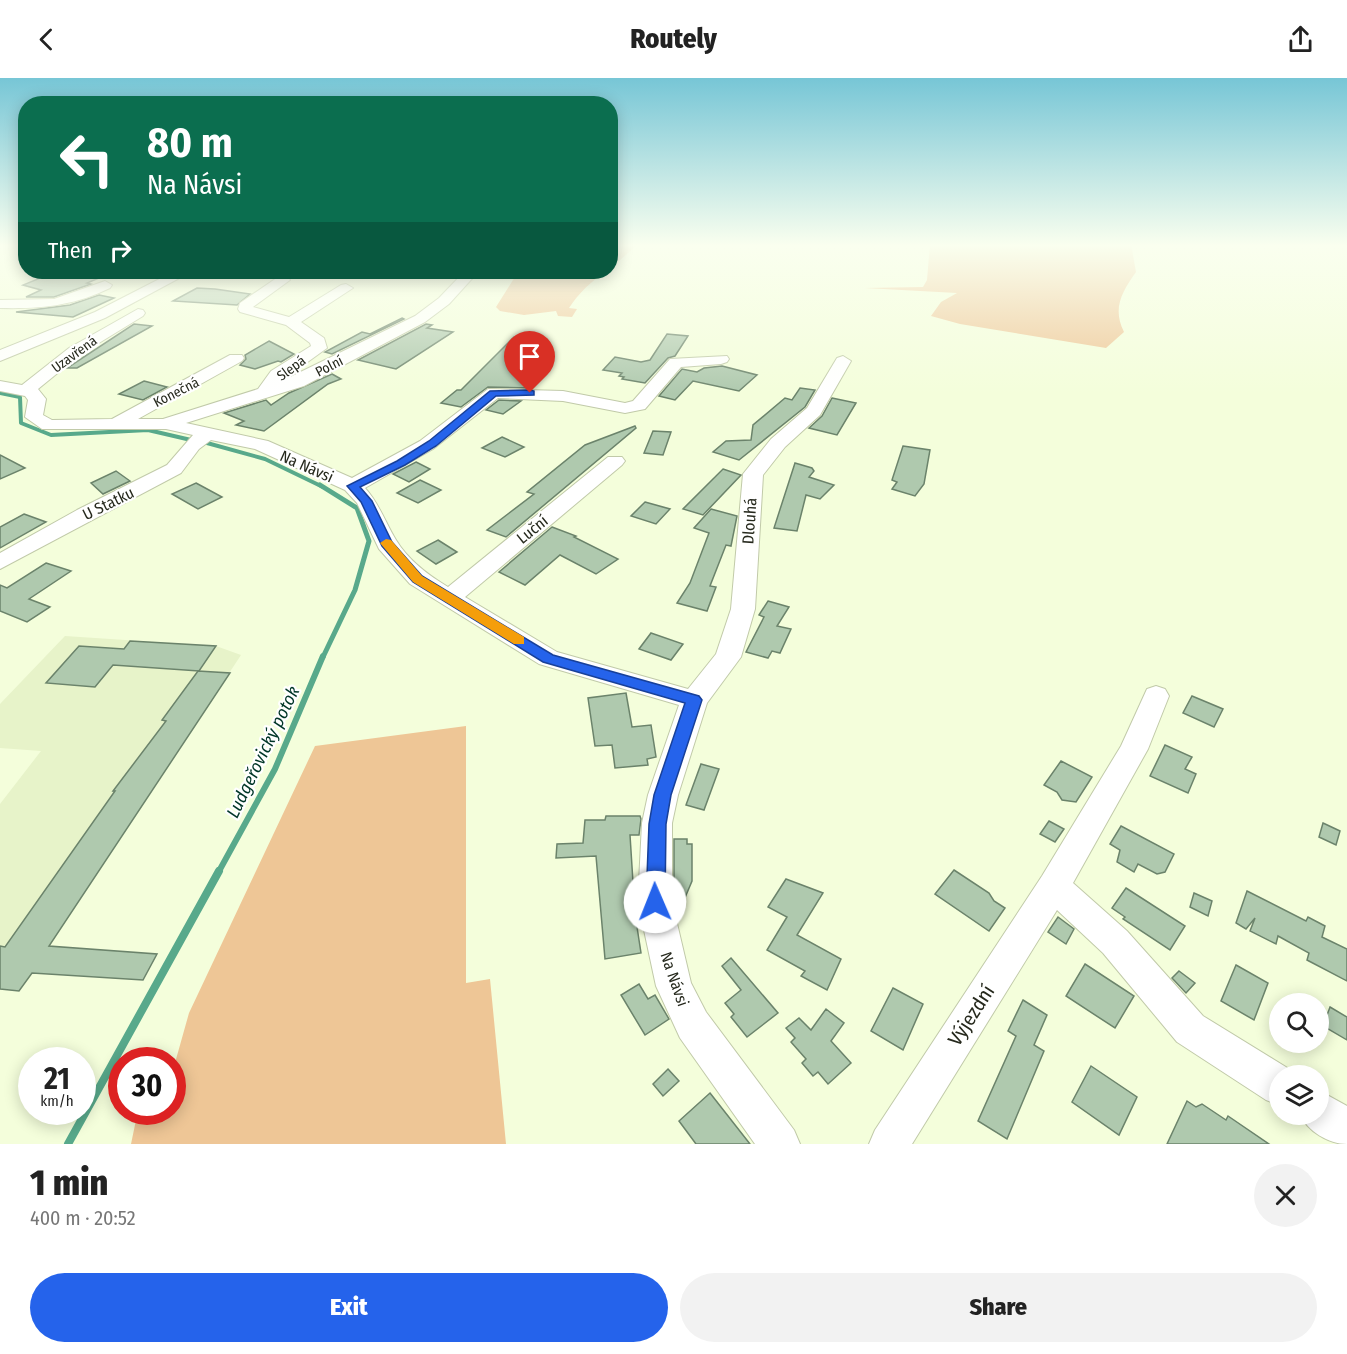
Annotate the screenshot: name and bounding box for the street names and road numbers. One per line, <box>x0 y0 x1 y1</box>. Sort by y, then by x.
street label: Uzavřená <box>48 332 100 377</box>
street label: Slepá <box>273 352 309 385</box>
street label: Polní <box>313 352 346 381</box>
street label: Konečná <box>150 374 202 411</box>
street label: Na Návsi <box>277 446 336 487</box>
street label: U Statku <box>79 483 137 524</box>
street label: Dlouhá <box>738 497 761 545</box>
street label: Luční <box>513 511 552 548</box>
street label: Na Návsi <box>656 949 693 1009</box>
street label: Výjezdní <box>942 980 1000 1050</box>

